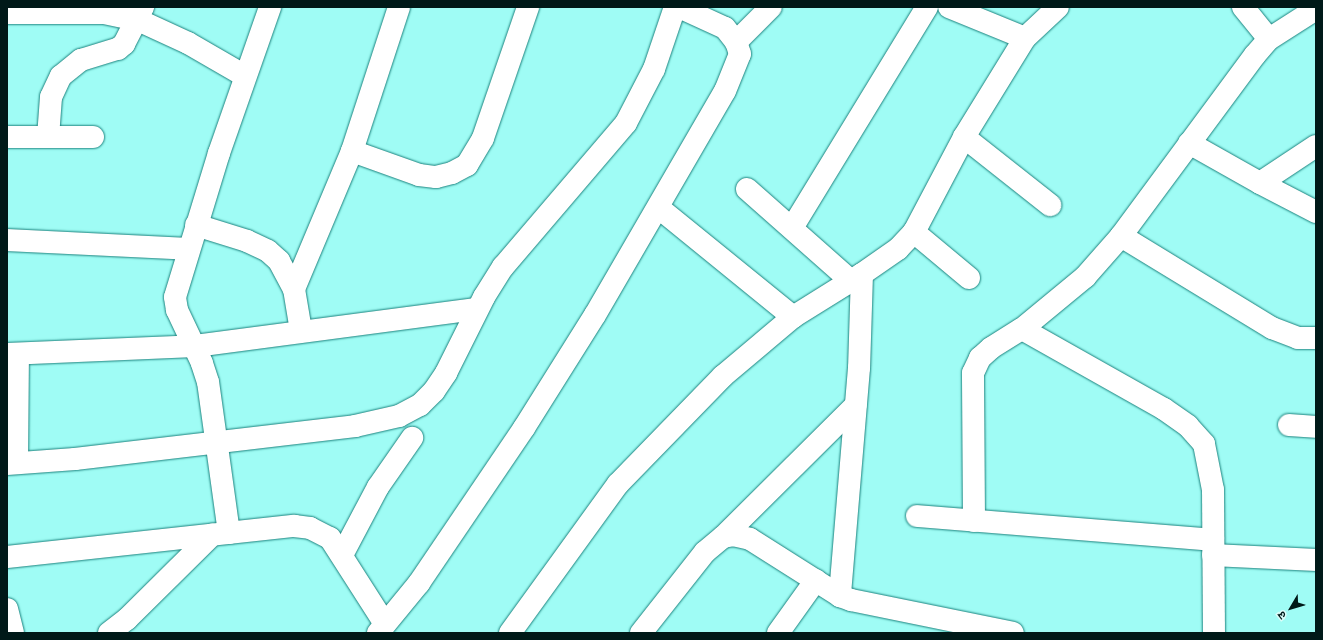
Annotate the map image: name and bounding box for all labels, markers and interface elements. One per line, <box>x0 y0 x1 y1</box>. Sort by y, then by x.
north arrow <box>1271 588 1311 628</box>
text: उ <box>1275 609 1288 622</box>

